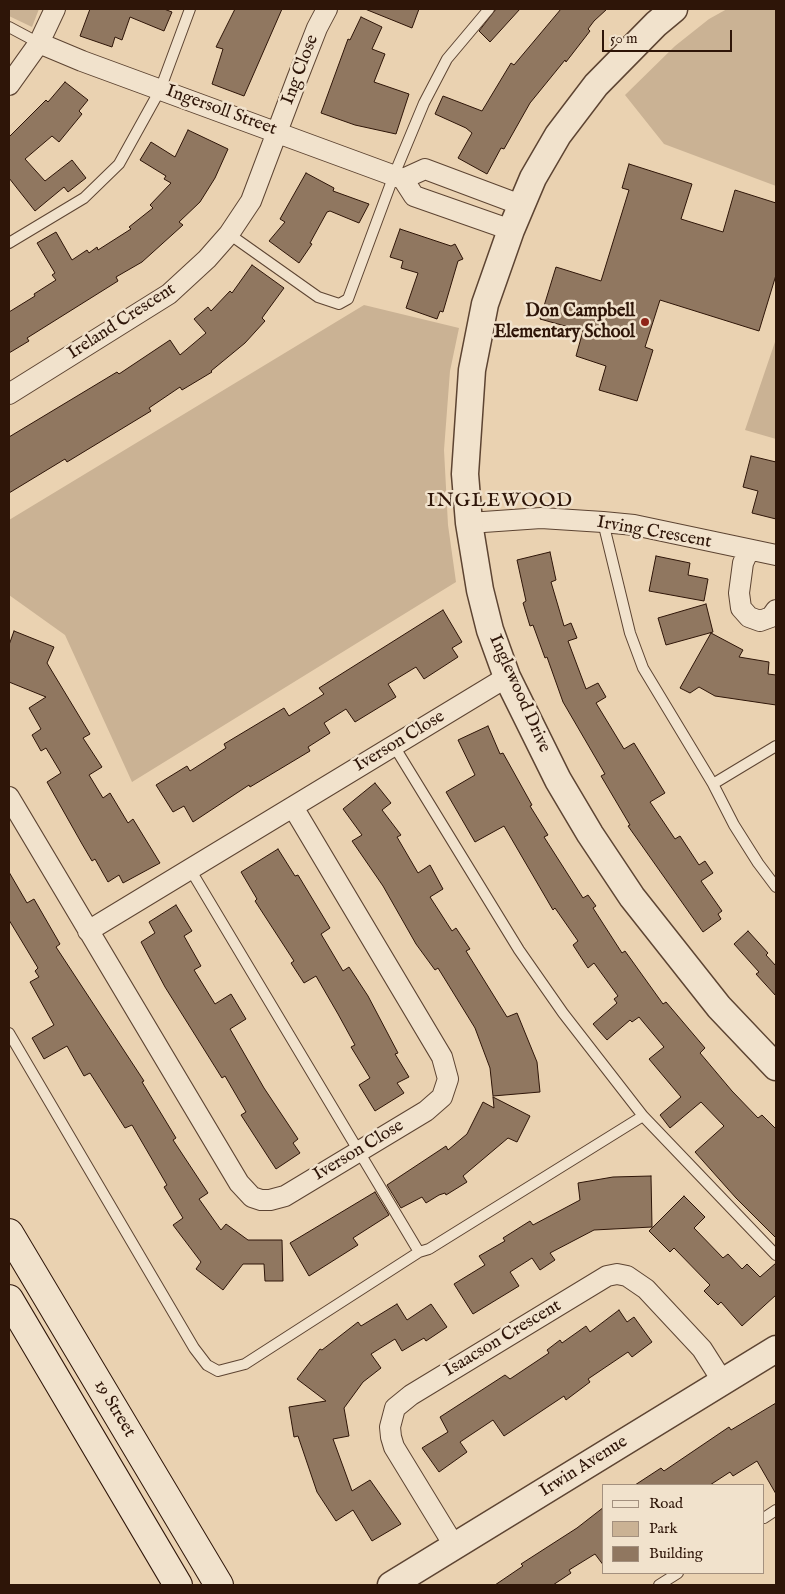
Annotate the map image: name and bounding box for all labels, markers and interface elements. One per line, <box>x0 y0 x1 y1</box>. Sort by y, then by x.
scale bar <box>605 20 735 52</box>
text: 50 m <box>610 29 638 48</box>
street label: Ing Close <box>278 32 324 108</box>
street label: Ingersoll Street <box>163 81 279 141</box>
street label: Ireland Crescent <box>64 279 180 365</box>
place label: Don Campbell Elementary School <box>494 301 635 344</box>
marker: Don Campbell Elementary School <box>639 316 651 328</box>
district label: INGLEWOOD <box>426 490 574 514</box>
street label: Irving Crescent <box>595 512 713 554</box>
street label: Inglewood Drive <box>483 632 555 756</box>
street label: Iverson Close <box>351 707 449 777</box>
street label: Iverson Close <box>310 1116 408 1186</box>
street label: Isaacson Crescent <box>441 1296 565 1382</box>
street label: 19 Street <box>88 1376 140 1442</box>
street label: Irwin Avenue <box>536 1431 632 1503</box>
legend <box>602 1484 765 1574</box>
text: Road <box>649 1494 683 1513</box>
text: Park <box>649 1519 678 1538</box>
text: Building <box>649 1544 703 1563</box>

